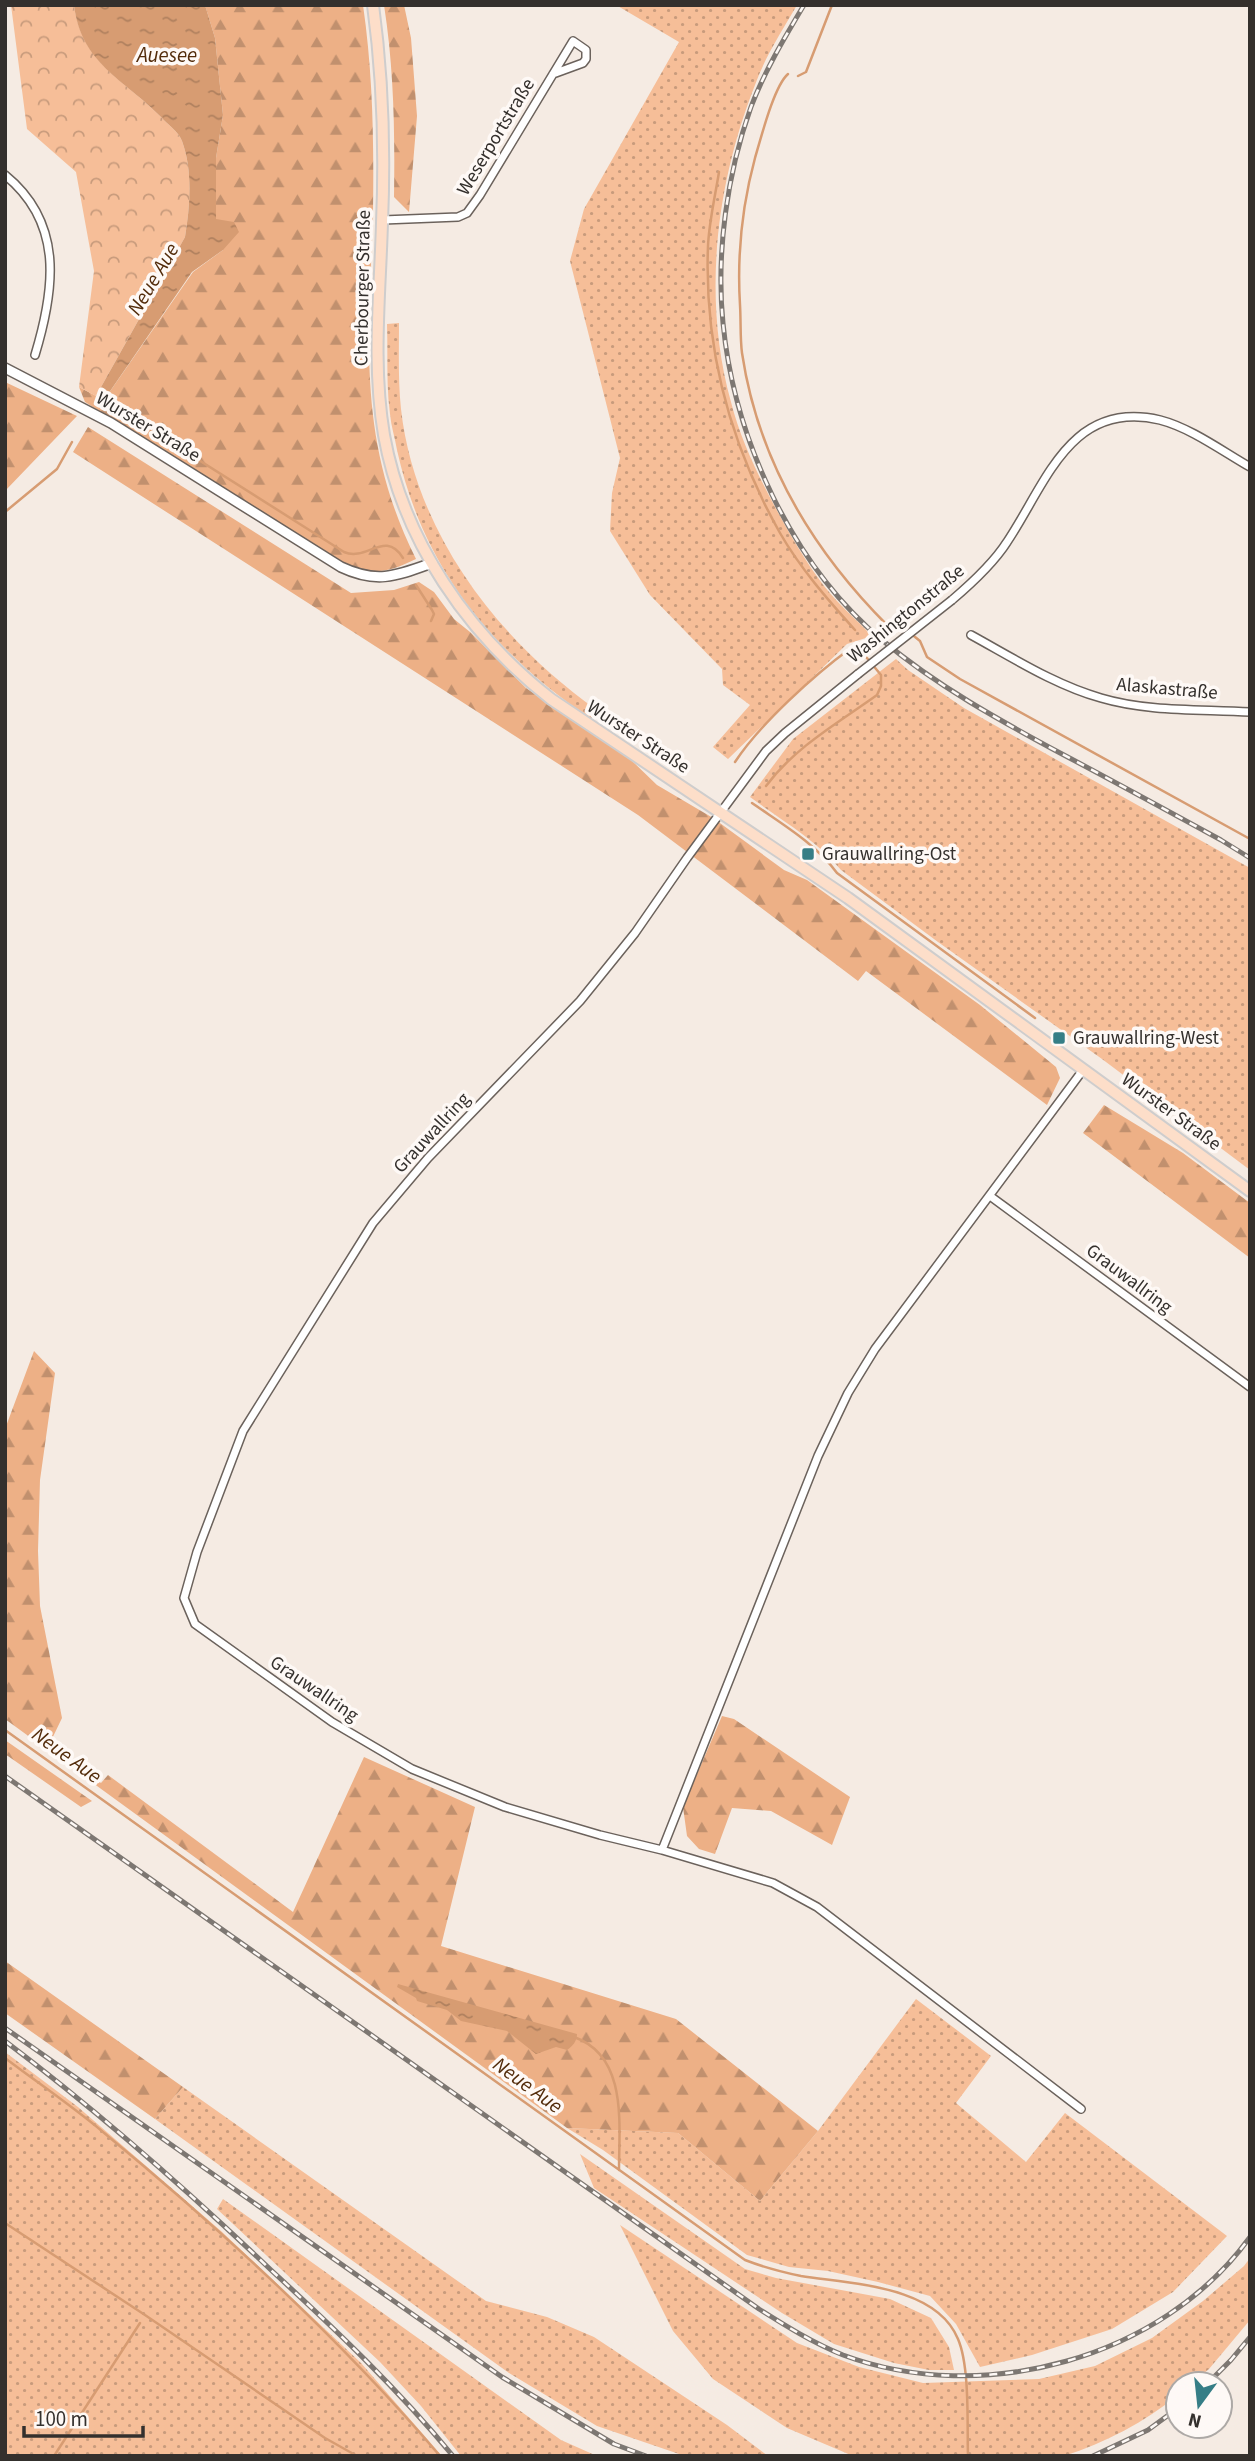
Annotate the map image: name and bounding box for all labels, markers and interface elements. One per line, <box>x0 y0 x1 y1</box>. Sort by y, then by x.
water label: Auesee <box>135 40 197 70</box>
street label: Weserportstraße <box>450 73 542 201</box>
street label: Cherbourger Straße <box>348 210 378 366</box>
water label: Neue Aue <box>120 237 186 321</box>
street label: Wurster Straße <box>91 385 205 469</box>
street label: Washingtonstraße <box>842 558 970 670</box>
street label: Alaskastraße <box>1115 671 1219 707</box>
street label: Wurster Straße <box>581 694 695 780</box>
place label: Grauwallring-Ost <box>822 841 957 868</box>
marker: Grauwallring-Ost <box>800 846 816 862</box>
place label: Grauwallring-West <box>1073 1025 1219 1052</box>
marker: Grauwallring-West <box>1051 1030 1067 1046</box>
street label: Wurster Straße <box>1116 1067 1226 1157</box>
street label: Grauwallring <box>387 1086 477 1179</box>
street label: Grauwallring <box>1080 1238 1178 1321</box>
street label: Grauwallring <box>264 1649 364 1729</box>
water label: Neue Aue <box>26 1719 108 1791</box>
water label: Neue Aue <box>487 2049 569 2121</box>
north arrow <box>1164 2370 1234 2440</box>
scale bar <box>24 2394 144 2438</box>
text: 100 m <box>35 2404 88 2434</box>
text: N <box>1185 2405 1205 2435</box>

